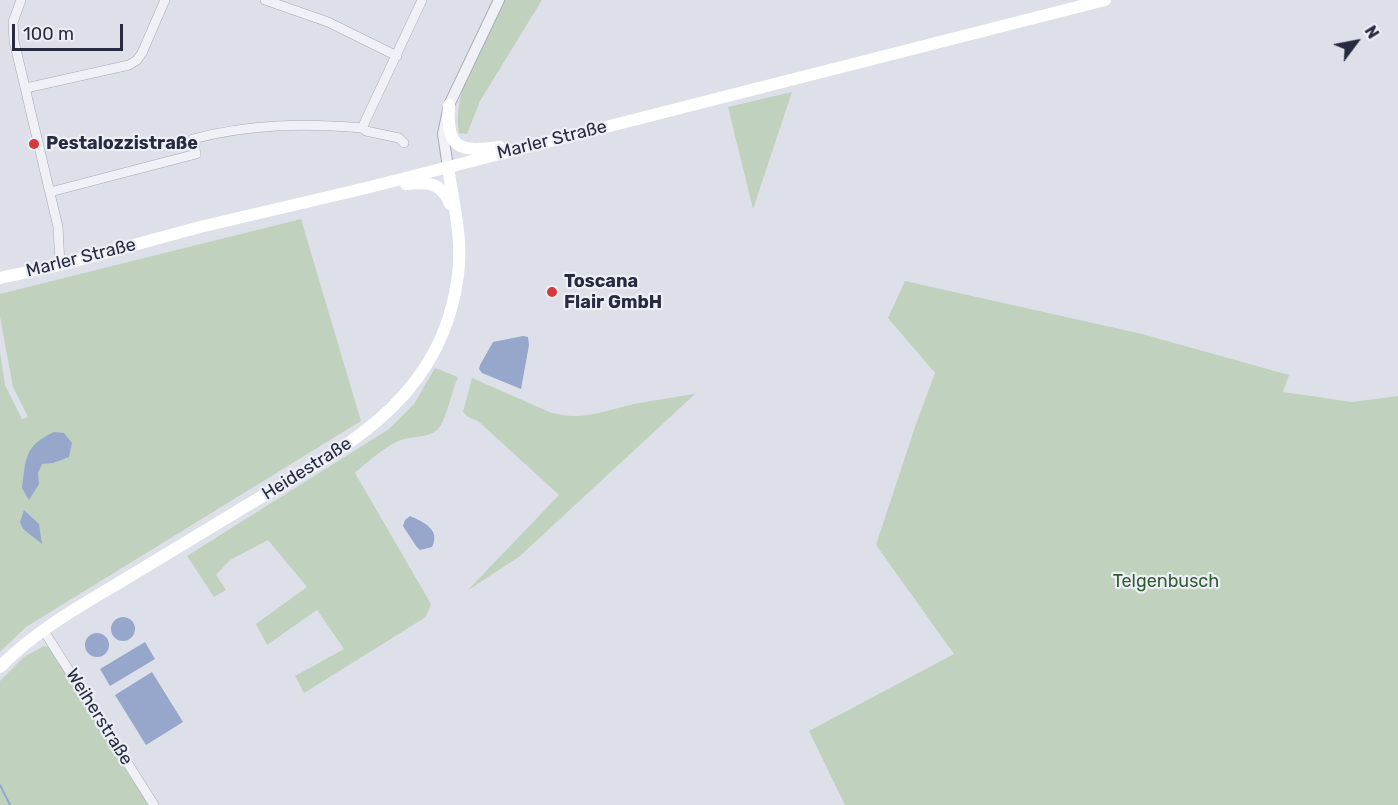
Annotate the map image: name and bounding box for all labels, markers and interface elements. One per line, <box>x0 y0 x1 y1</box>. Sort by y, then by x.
scale bar <box>15 12 126 50</box>
north arrow <box>1326 12 1386 72</box>
text: N <box>1361 22 1383 42</box>
text: 100 m <box>23 23 74 45</box>
street label: Marler Straße <box>495 116 609 164</box>
place label: Pestalozzistraße <box>46 133 198 155</box>
marker: Pestalozzistraße <box>27 137 41 151</box>
street label: Marler Straße <box>24 234 138 282</box>
place label: Toscana Flair GmbH <box>564 271 662 314</box>
marker: Toscana Flair GmbH <box>545 285 559 299</box>
street label: Heidestraße <box>258 433 356 505</box>
park label: Telgenbusch <box>1113 571 1219 593</box>
street label: Weiherstraße <box>61 665 137 769</box>

